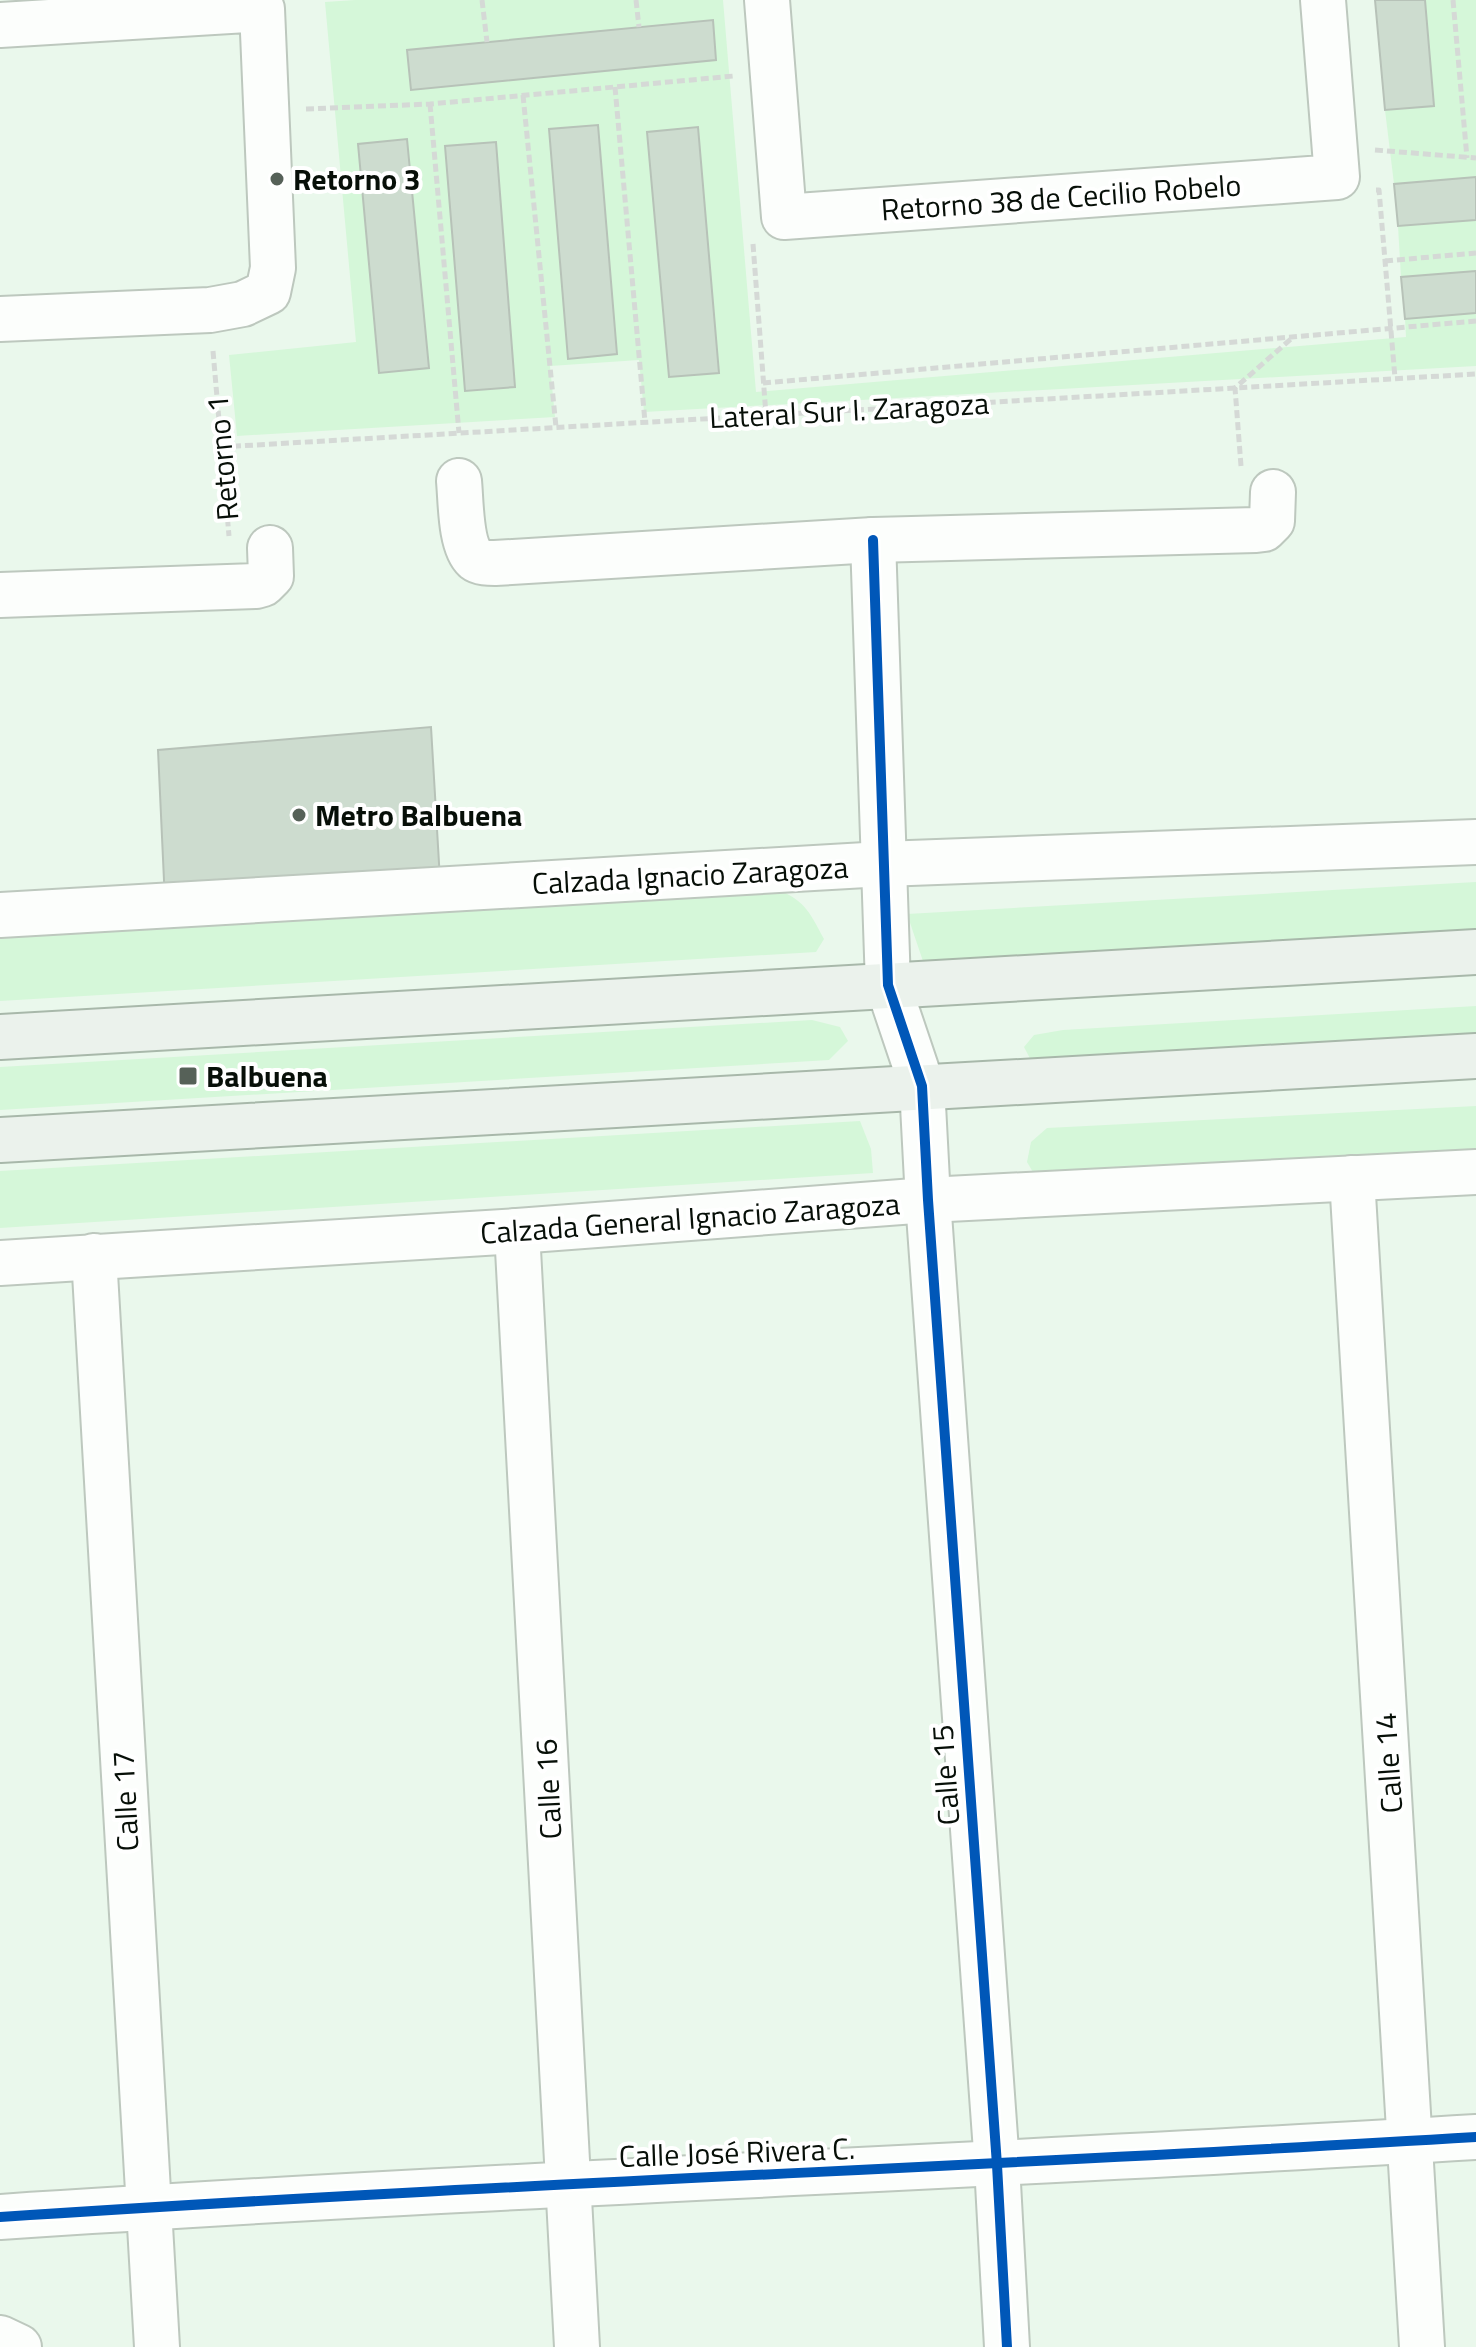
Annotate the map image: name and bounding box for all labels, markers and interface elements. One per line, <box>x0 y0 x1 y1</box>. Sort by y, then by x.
place label: Retorno 3 <box>293 156 421 202</box>
street label: Retorno 38 de Cecilio Robelo <box>879 161 1243 233</box>
marker: Retorno 3 <box>268 170 286 188</box>
street label: Lateral Sur I. Zaragoza <box>708 380 990 440</box>
street label: Retorno 1 <box>194 394 250 522</box>
place label: Metro Balbuena <box>315 792 522 838</box>
marker: Metro Balbuena <box>290 806 308 824</box>
street label: Calzada Ignacio Zaragoza <box>531 844 849 906</box>
place label: Balbuena <box>206 1053 328 1099</box>
marker: Balbuena <box>177 1065 199 1087</box>
street label: Calzada General Ignacio Zaragoza <box>479 1180 901 1256</box>
street label: Calle 14 <box>1362 1711 1414 1815</box>
street label: Calle 15 <box>919 1723 971 1827</box>
street label: Calle 16 <box>522 1738 574 1840</box>
street label: Calle 17 <box>99 1750 151 1852</box>
street label: Calle José Rivera C. <box>618 2125 856 2179</box>

